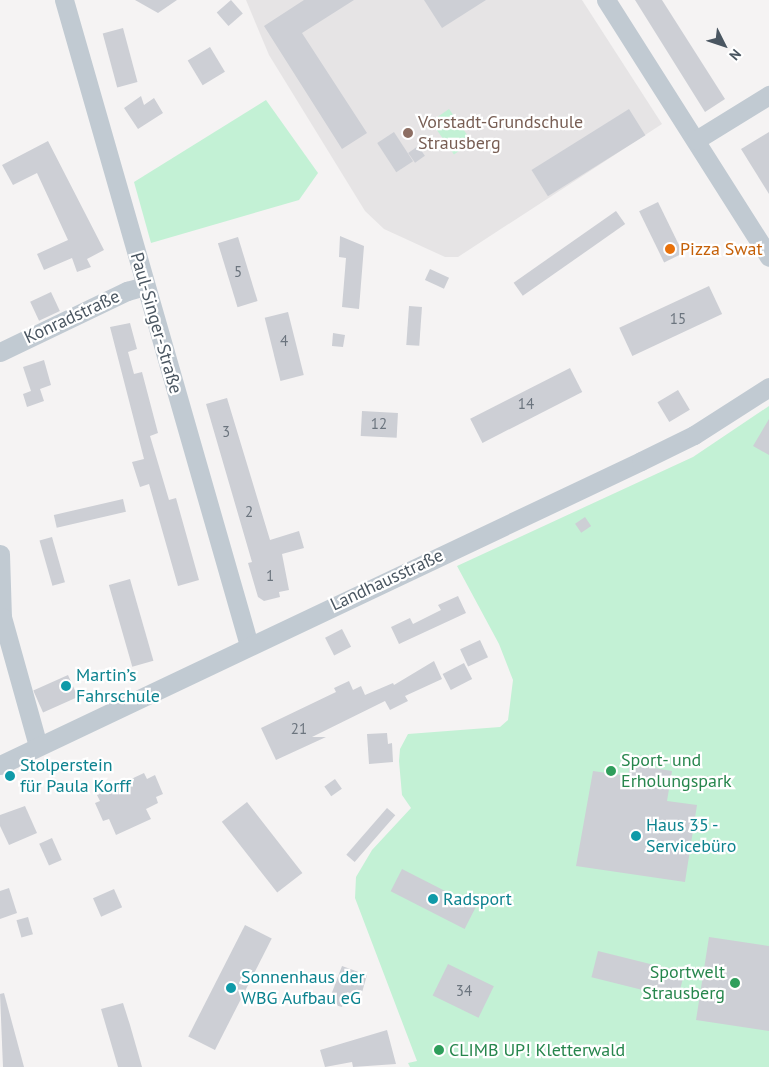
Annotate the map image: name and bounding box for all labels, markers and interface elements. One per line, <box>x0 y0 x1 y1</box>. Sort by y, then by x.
north arrow <box>699 20 749 70</box>
text: N <box>726 45 745 64</box>
place label: Vorstadt-Grundschule Strausberg <box>418 112 583 154</box>
marker: Vorstadt-Grundschule Strausberg <box>402 127 414 139</box>
place label: Pizza Swat <box>680 238 763 260</box>
marker: Pizza Swat <box>664 243 676 255</box>
street label: Paul-Singer-Straße <box>126 250 186 396</box>
house number: 5 <box>234 263 242 281</box>
street label: Konradstraße <box>21 285 123 349</box>
house number: 15 <box>670 310 686 328</box>
house number: 4 <box>280 332 288 350</box>
house number: 14 <box>518 395 534 413</box>
house number: 12 <box>371 415 387 433</box>
house number: 3 <box>222 423 230 441</box>
house number: 2 <box>245 503 253 521</box>
street label: Landhausstraße <box>327 544 447 616</box>
house number: 1 <box>266 567 274 585</box>
place label: Martin’s Fahrschule <box>76 665 160 708</box>
marker: Martin’s Fahrschule <box>60 680 72 692</box>
house number: 21 <box>291 720 307 738</box>
place label: Sport- und Erholungspark <box>621 750 732 792</box>
place label: Stolperstein für Paula Korff <box>20 755 131 798</box>
marker: Sport- und Erholungspark <box>605 765 617 777</box>
marker: Stolperstein für Paula Korff <box>4 770 16 782</box>
place label: Haus 35 - Servicebüro <box>646 815 736 858</box>
marker: Haus 35 - Servicebüro <box>630 830 642 842</box>
place label: Radsport <box>443 888 512 910</box>
marker: Radsport <box>427 893 439 905</box>
place label: Sportwelt Strausberg <box>642 962 725 1004</box>
place label: Sonnenhaus der WBG Aufbau eG <box>241 967 365 1010</box>
marker: Sportwelt Strausberg <box>729 977 741 989</box>
marker: Sonnenhaus der WBG Aufbau eG <box>225 982 237 994</box>
house number: 34 <box>456 982 472 1000</box>
place label: CLIMB UP! Kletterwald <box>449 1039 625 1061</box>
marker: CLIMB UP! Kletterwald <box>433 1044 445 1056</box>

